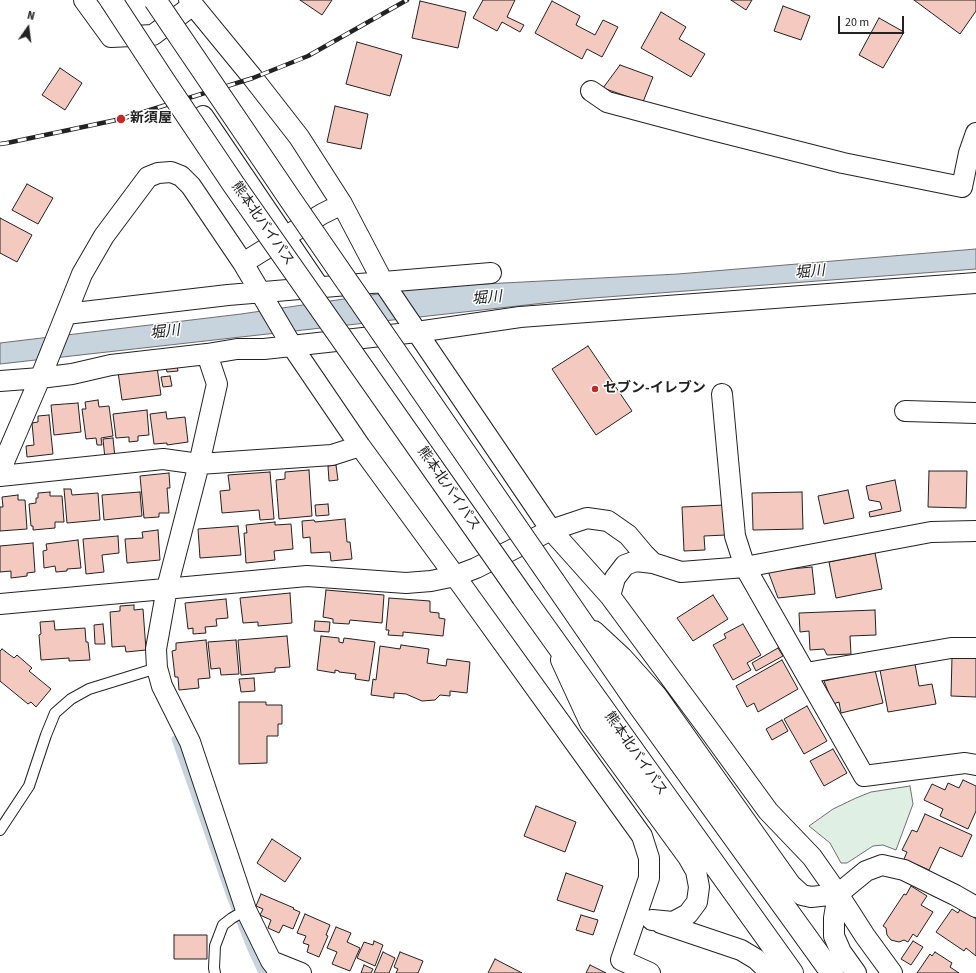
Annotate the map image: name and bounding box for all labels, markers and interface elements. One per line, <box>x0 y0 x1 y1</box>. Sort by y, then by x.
north arrow <box>8 8 48 48</box>
text: N <box>26 8 36 24</box>
scale bar <box>840 8 906 34</box>
text: 20 m <box>845 14 869 31</box>
place label: 新須屋 <box>130 111 172 127</box>
marker: 新須屋 <box>115 113 127 125</box>
street label: 熊本北バイパス <box>227 179 297 269</box>
water label: 堀川 <box>794 263 826 283</box>
water label: 堀川 <box>471 289 503 309</box>
water label: 堀川 <box>149 322 181 344</box>
place label: セブン-イレブン <box>603 381 706 397</box>
marker: セブン-イレブン <box>590 384 600 394</box>
street label: 熊本北バイパス <box>413 444 483 534</box>
street label: 熊本北バイパス <box>600 709 670 799</box>

